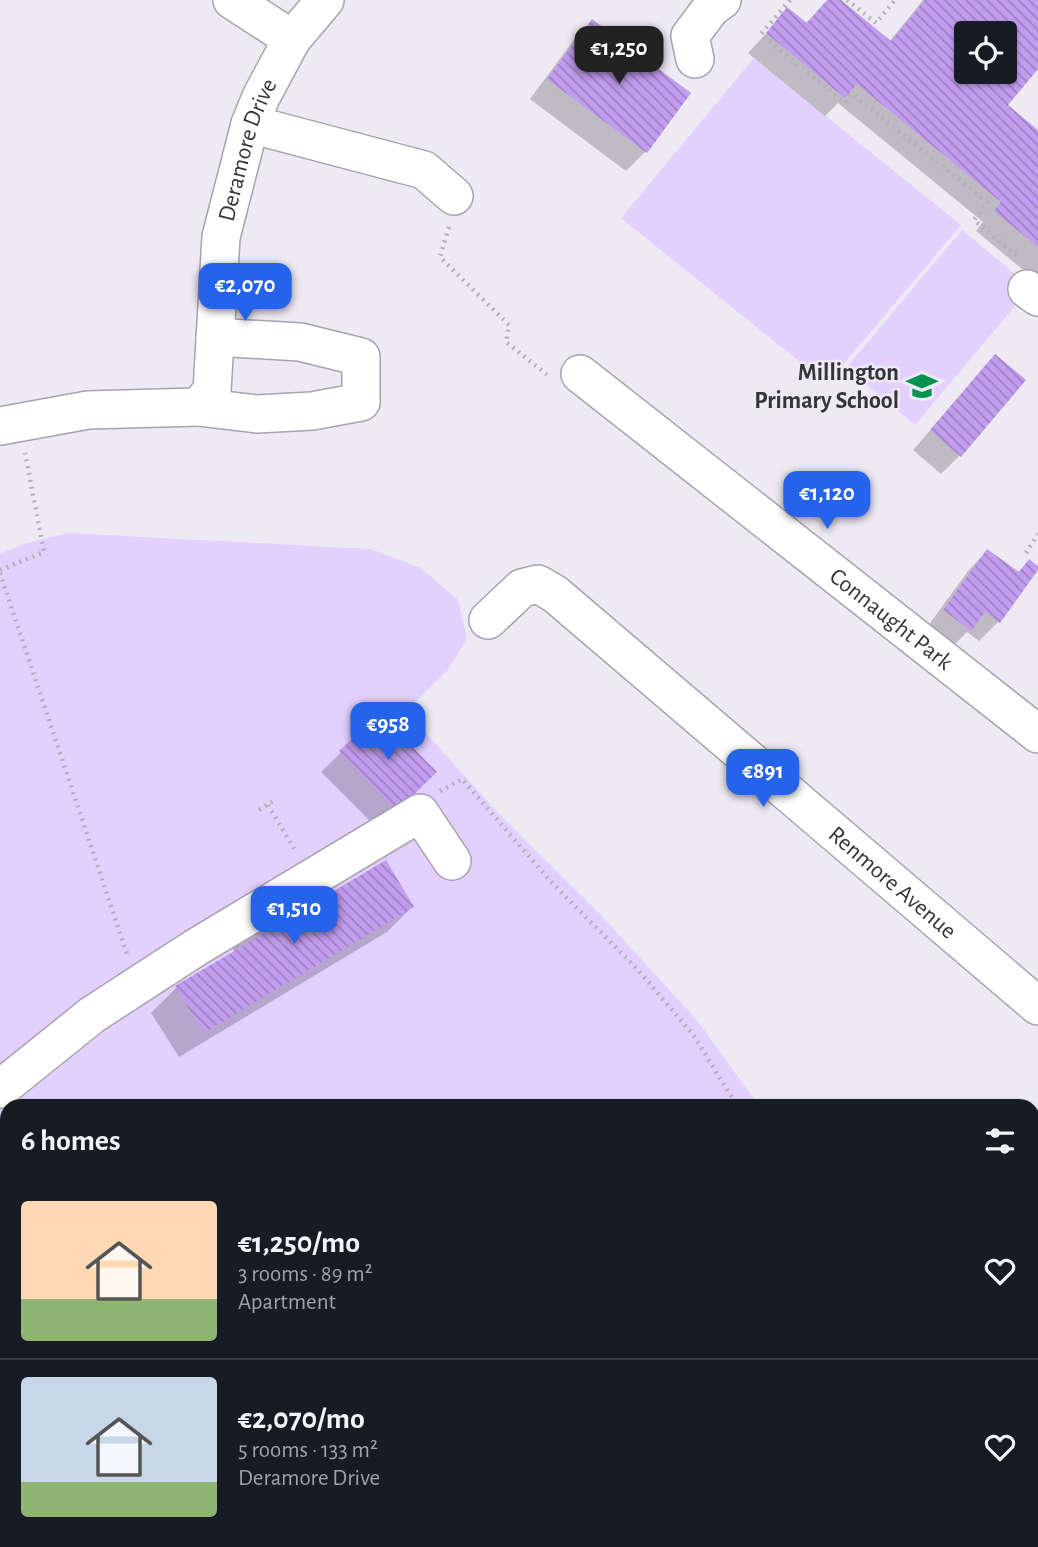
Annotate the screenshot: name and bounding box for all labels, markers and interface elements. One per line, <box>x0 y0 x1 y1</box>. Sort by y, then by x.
map controls <box>954 21 1017 84</box>
button: locate <box>954 21 1017 84</box>
pin: €1,250 <box>562 27 676 86</box>
text: €1,250 <box>590 37 648 60</box>
street label: Deramore Drive <box>215 75 282 224</box>
pin: €2,070 <box>188 264 302 323</box>
text: €2,070 <box>215 274 275 297</box>
place label: Millington Primary School <box>754 361 899 413</box>
school or university icon: Millington Primary School <box>905 369 939 403</box>
pin: €1,120 <box>770 472 884 531</box>
text: €1,120 <box>799 482 855 505</box>
street label: Connaught Park <box>825 564 957 675</box>
pin: €958 <box>347 702 429 762</box>
text: €958 <box>366 713 410 736</box>
pin: €891 <box>722 750 804 809</box>
text: €891 <box>742 760 784 783</box>
street label: Renmore Avenue <box>824 822 961 944</box>
pin: €1,510 <box>237 886 351 946</box>
text: €1,510 <box>267 897 321 920</box>
icon: filters <box>981 1122 1019 1160</box>
text: 6 homes <box>21 1126 121 1156</box>
text: €1,250/mo <box>238 1228 360 1258</box>
icon: home <box>77 1229 161 1313</box>
icon: heart <box>981 1252 1019 1290</box>
text: 3 rooms · 89 m² <box>238 1263 373 1286</box>
text: Apartment <box>238 1291 336 1314</box>
text: €2,070/mo <box>238 1404 365 1434</box>
icon: home <box>77 1405 161 1489</box>
icon: heart <box>981 1428 1019 1466</box>
text: 5 rooms · 133 m² <box>238 1439 378 1462</box>
text: Deramore Drive <box>238 1467 380 1490</box>

